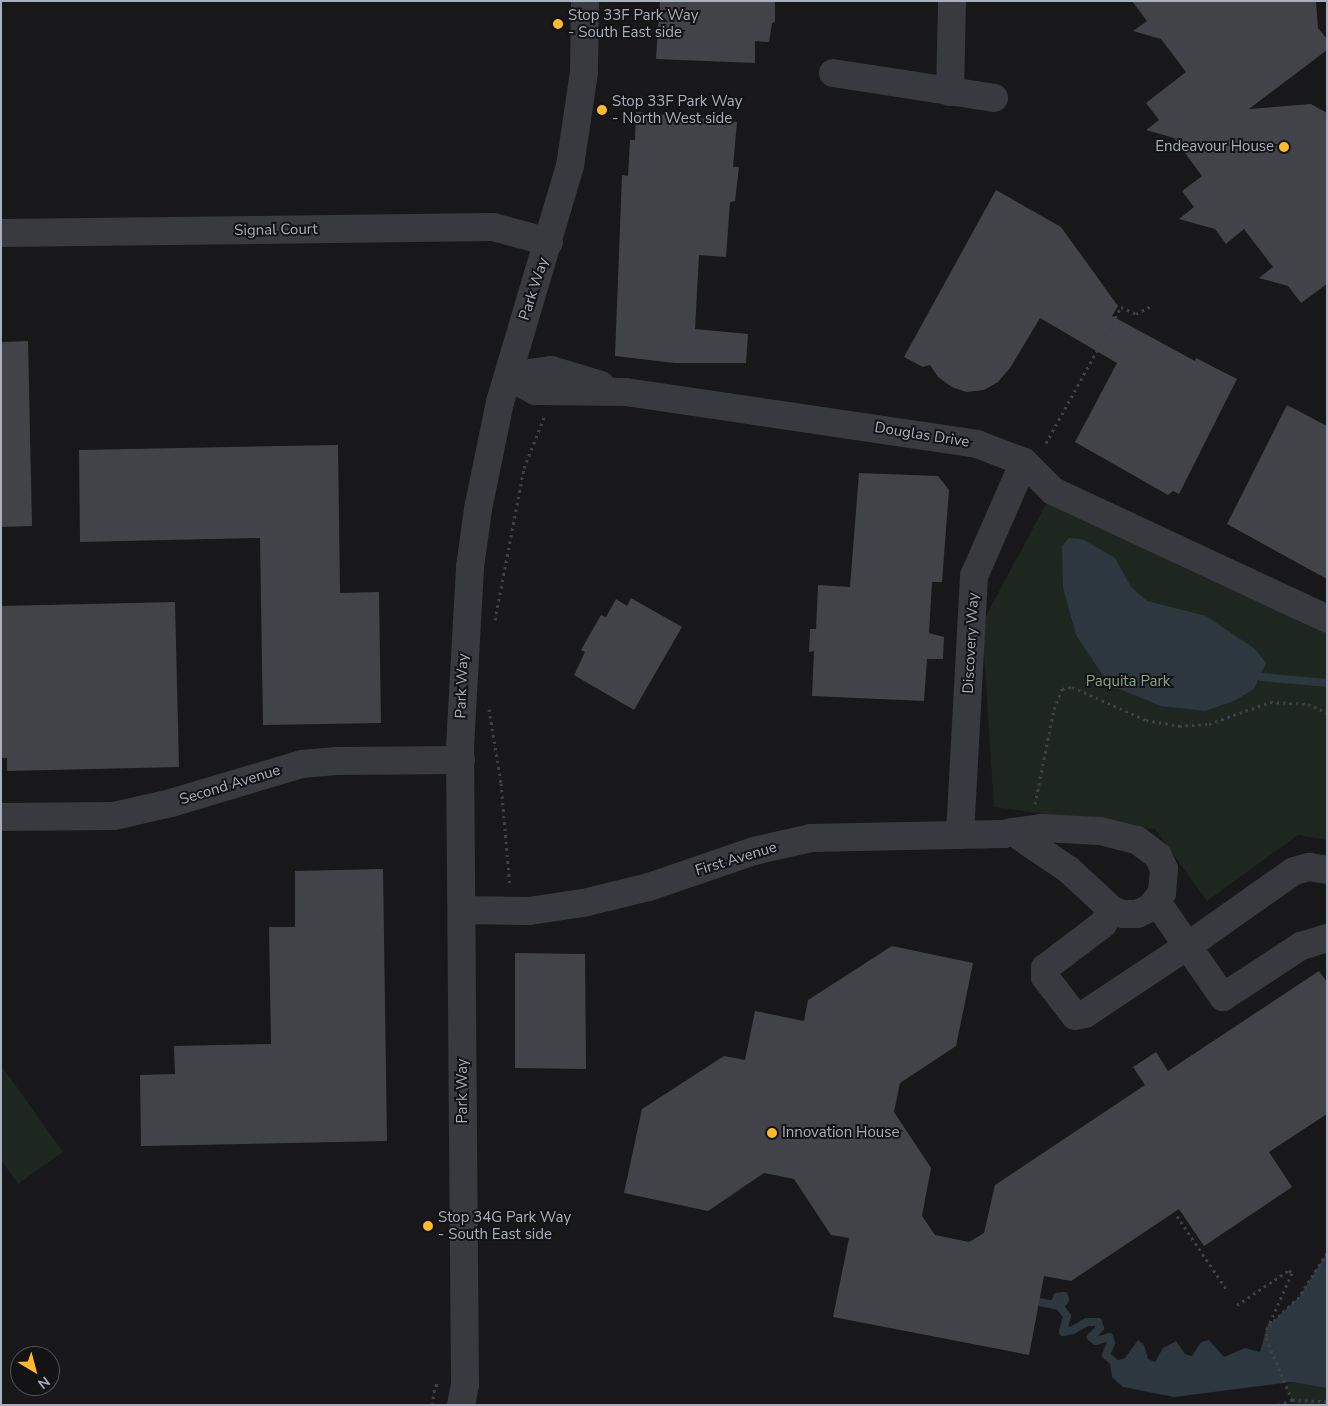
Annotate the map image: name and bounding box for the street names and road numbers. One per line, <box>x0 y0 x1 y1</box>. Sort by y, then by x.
street label: Signal Court <box>234 220 318 240</box>
street label: Park Way <box>515 255 553 323</box>
street label: Douglas Drive <box>873 419 971 451</box>
street label: Discovery Way <box>959 592 983 694</box>
street label: Park Way <box>452 653 472 719</box>
street label: Second Avenue <box>177 761 283 809</box>
street label: First Avenue <box>693 838 779 880</box>
street label: Park Way <box>454 1058 472 1124</box>

